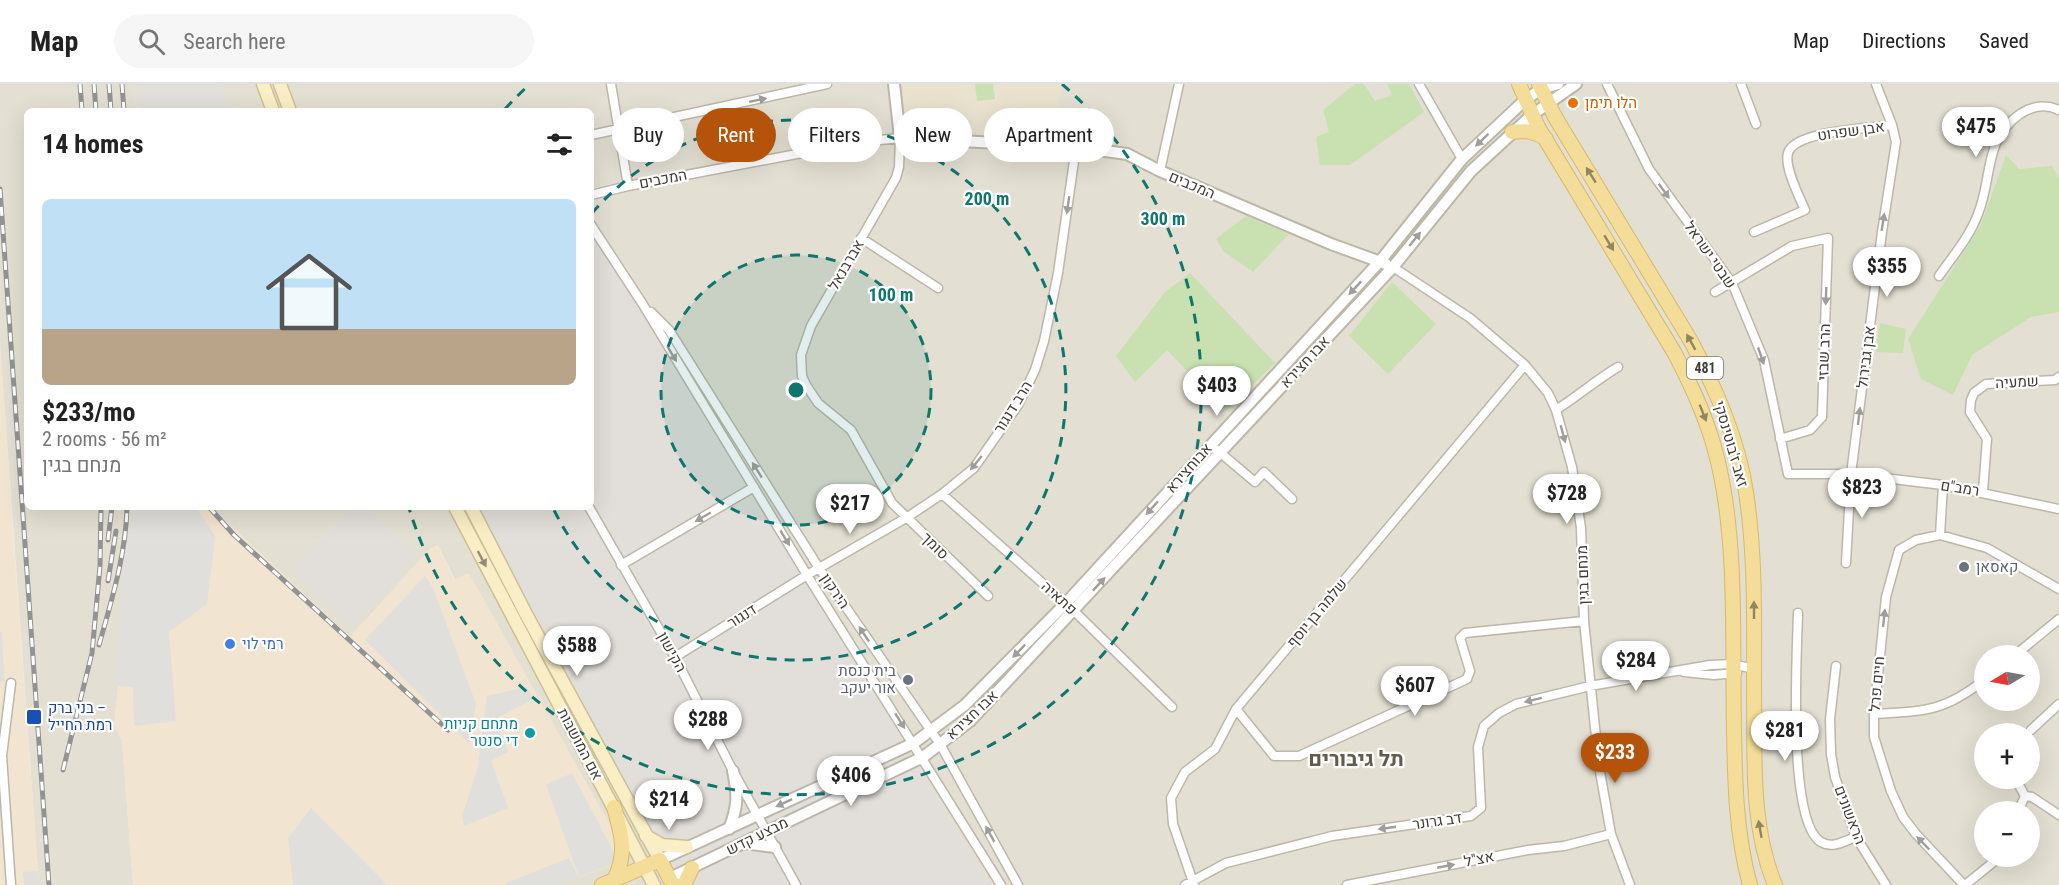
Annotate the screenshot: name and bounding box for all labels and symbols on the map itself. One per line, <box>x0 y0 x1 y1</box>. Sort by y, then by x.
one-way arrow <box>749 94 768 104</box>
place label: הלו תימן <box>1585 94 1637 112</box>
marker: הלו תימן <box>1566 96 1580 110</box>
pin: $475 <box>1940 107 2012 158</box>
street label: אבן שפרוט <box>1816 117 1886 145</box>
one-way arrow <box>1475 133 1490 147</box>
street label: המכבים <box>638 166 688 192</box>
street label: המכבים <box>1166 167 1218 203</box>
one-way arrow <box>1585 167 1596 183</box>
one-way arrow <box>1658 183 1670 198</box>
text: 200 m <box>965 188 1009 209</box>
one-way arrow <box>1063 195 1072 214</box>
text: 300 m <box>1141 208 1185 229</box>
one-way arrow <box>1879 213 1888 232</box>
street label: שבטי ישראל <box>1680 218 1740 292</box>
one-way arrow <box>1409 232 1421 247</box>
one-way arrow <box>1604 235 1615 251</box>
street label: אברבנאל <box>824 236 868 294</box>
pin: $355 <box>1851 247 1923 298</box>
one-way arrow <box>1348 280 1362 295</box>
text: 100 m <box>869 284 913 305</box>
one-way arrow <box>1821 287 1831 306</box>
street label: הרב שבזי <box>1814 323 1834 381</box>
street label: אבן גבירול <box>1853 325 1879 389</box>
street label: אבו חצירא <box>1277 332 1333 392</box>
one-way arrow <box>1686 333 1696 350</box>
one-way arrow <box>667 346 678 362</box>
one-way arrow <box>1757 347 1767 365</box>
road number: 481 <box>1687 357 1723 379</box>
pin: $403 <box>1181 366 1253 417</box>
street label: שמעיה <box>1995 372 2039 392</box>
street label: הרב דנגור <box>990 377 1036 437</box>
centre of rings <box>786 380 806 400</box>
street label: זאב ז'בוטינסקי <box>1710 399 1752 489</box>
one-way arrow <box>1698 405 1708 423</box>
one-way arrow <box>1854 406 1863 425</box>
one-way arrow <box>1559 425 1568 443</box>
street label: אבוחצירא <box>1162 439 1216 497</box>
one-way arrow <box>970 455 983 471</box>
one-way arrow <box>752 462 763 478</box>
pin: $823 <box>1826 468 1898 519</box>
pin: $728 <box>1531 474 1603 525</box>
street label: רמב"ם <box>1939 476 1981 500</box>
pin: $217 <box>814 484 886 535</box>
one-way arrow <box>1145 501 1159 516</box>
one-way arrow <box>694 512 711 522</box>
street label: סומך <box>918 529 952 563</box>
one-way arrow <box>779 530 790 546</box>
street label: מנחם בגין <box>1573 545 1593 605</box>
one-way arrow <box>478 550 487 567</box>
place label: קאסאן <box>1976 558 2018 576</box>
marker: קאסאן <box>1957 560 1971 574</box>
street label: הירקון <box>817 570 853 612</box>
street label: שלמה בן יוסף <box>1283 575 1351 651</box>
street label: פתאיה <box>1037 577 1081 619</box>
one-way arrow <box>1092 577 1105 592</box>
street label: דנגור <box>724 600 760 632</box>
one-way arrow <box>1749 601 1759 620</box>
one-way arrow <box>1879 609 1889 628</box>
one-way arrow <box>858 625 869 642</box>
pin: $588 <box>541 626 613 677</box>
street label: הקישון <box>654 629 690 675</box>
place label: רמי לוי <box>242 635 284 653</box>
marker: רמי לוי <box>223 637 237 651</box>
pin: $284 <box>1600 641 1672 692</box>
one-way arrow <box>1012 643 1026 657</box>
north arrow <box>1974 645 2040 711</box>
street label: חיים פרל <box>1866 656 1888 712</box>
place label: בית כנסת אור יעקב <box>838 662 896 697</box>
pin: $607 <box>1379 666 1451 717</box>
marker: בית כנסת אור יעקב <box>901 673 915 687</box>
street label: אבו חצירא <box>942 687 1002 743</box>
one-way arrow <box>1524 696 1542 706</box>
place label: בני ברק – רמת החייל <box>48 699 112 734</box>
pin: $288 <box>672 700 744 751</box>
street label: אם המושבות <box>554 705 606 783</box>
marker: בני ברק – רמת החייל <box>25 708 43 726</box>
pin: $281 <box>1749 711 1821 762</box>
one-way arrow <box>894 713 905 729</box>
place label: מתחם קניות די סנטר <box>444 715 518 750</box>
marker: מתחם קניות די סנטר <box>523 726 537 740</box>
pin: $233 <box>1579 733 1651 784</box>
district label: תל גיבורים <box>1308 747 1404 771</box>
pin: $406 <box>815 756 887 807</box>
pin: $214 <box>633 780 705 831</box>
street label: הראשונים <box>1831 783 1869 847</box>
one-way arrow <box>775 798 793 808</box>
street label: דב גרונר <box>1411 809 1463 833</box>
street label: מבצע קדש <box>723 813 791 859</box>
one-way arrow <box>1755 819 1764 838</box>
one-way arrow <box>1378 824 1397 833</box>
one-way arrow <box>985 825 995 842</box>
one-way arrow <box>1917 836 1931 850</box>
street label: אצ"ל <box>1462 847 1496 871</box>
one-way arrow <box>1436 861 1455 870</box>

